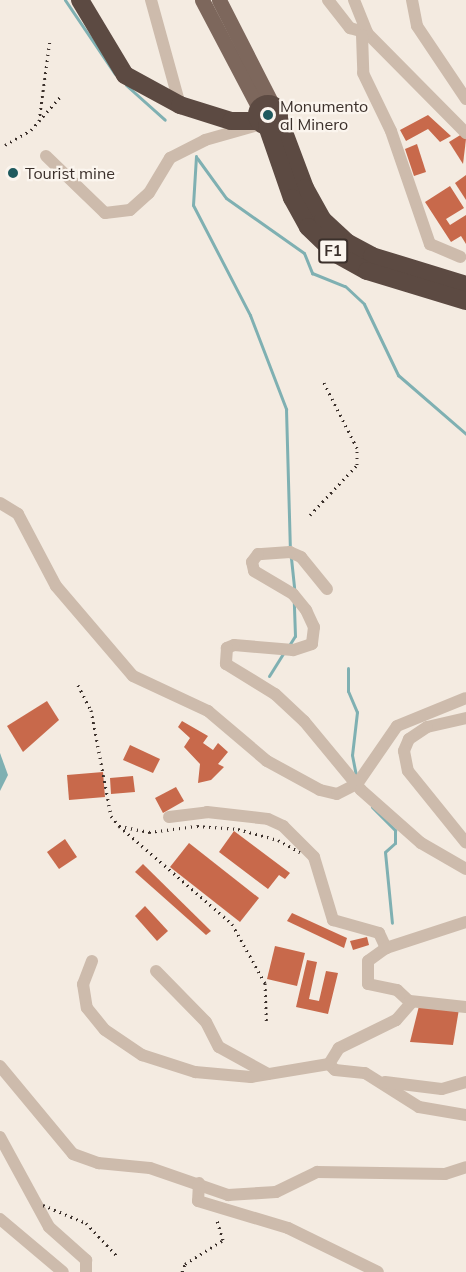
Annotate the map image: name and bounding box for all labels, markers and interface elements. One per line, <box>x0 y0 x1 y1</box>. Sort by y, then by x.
place label: Monumento al Minero <box>280 96 368 134</box>
marker: Monumento al Minero <box>261 108 275 122</box>
place label: Tourist mine <box>25 163 115 183</box>
marker: Tourist mine <box>6 166 20 180</box>
road number: F1 <box>318 239 348 263</box>

